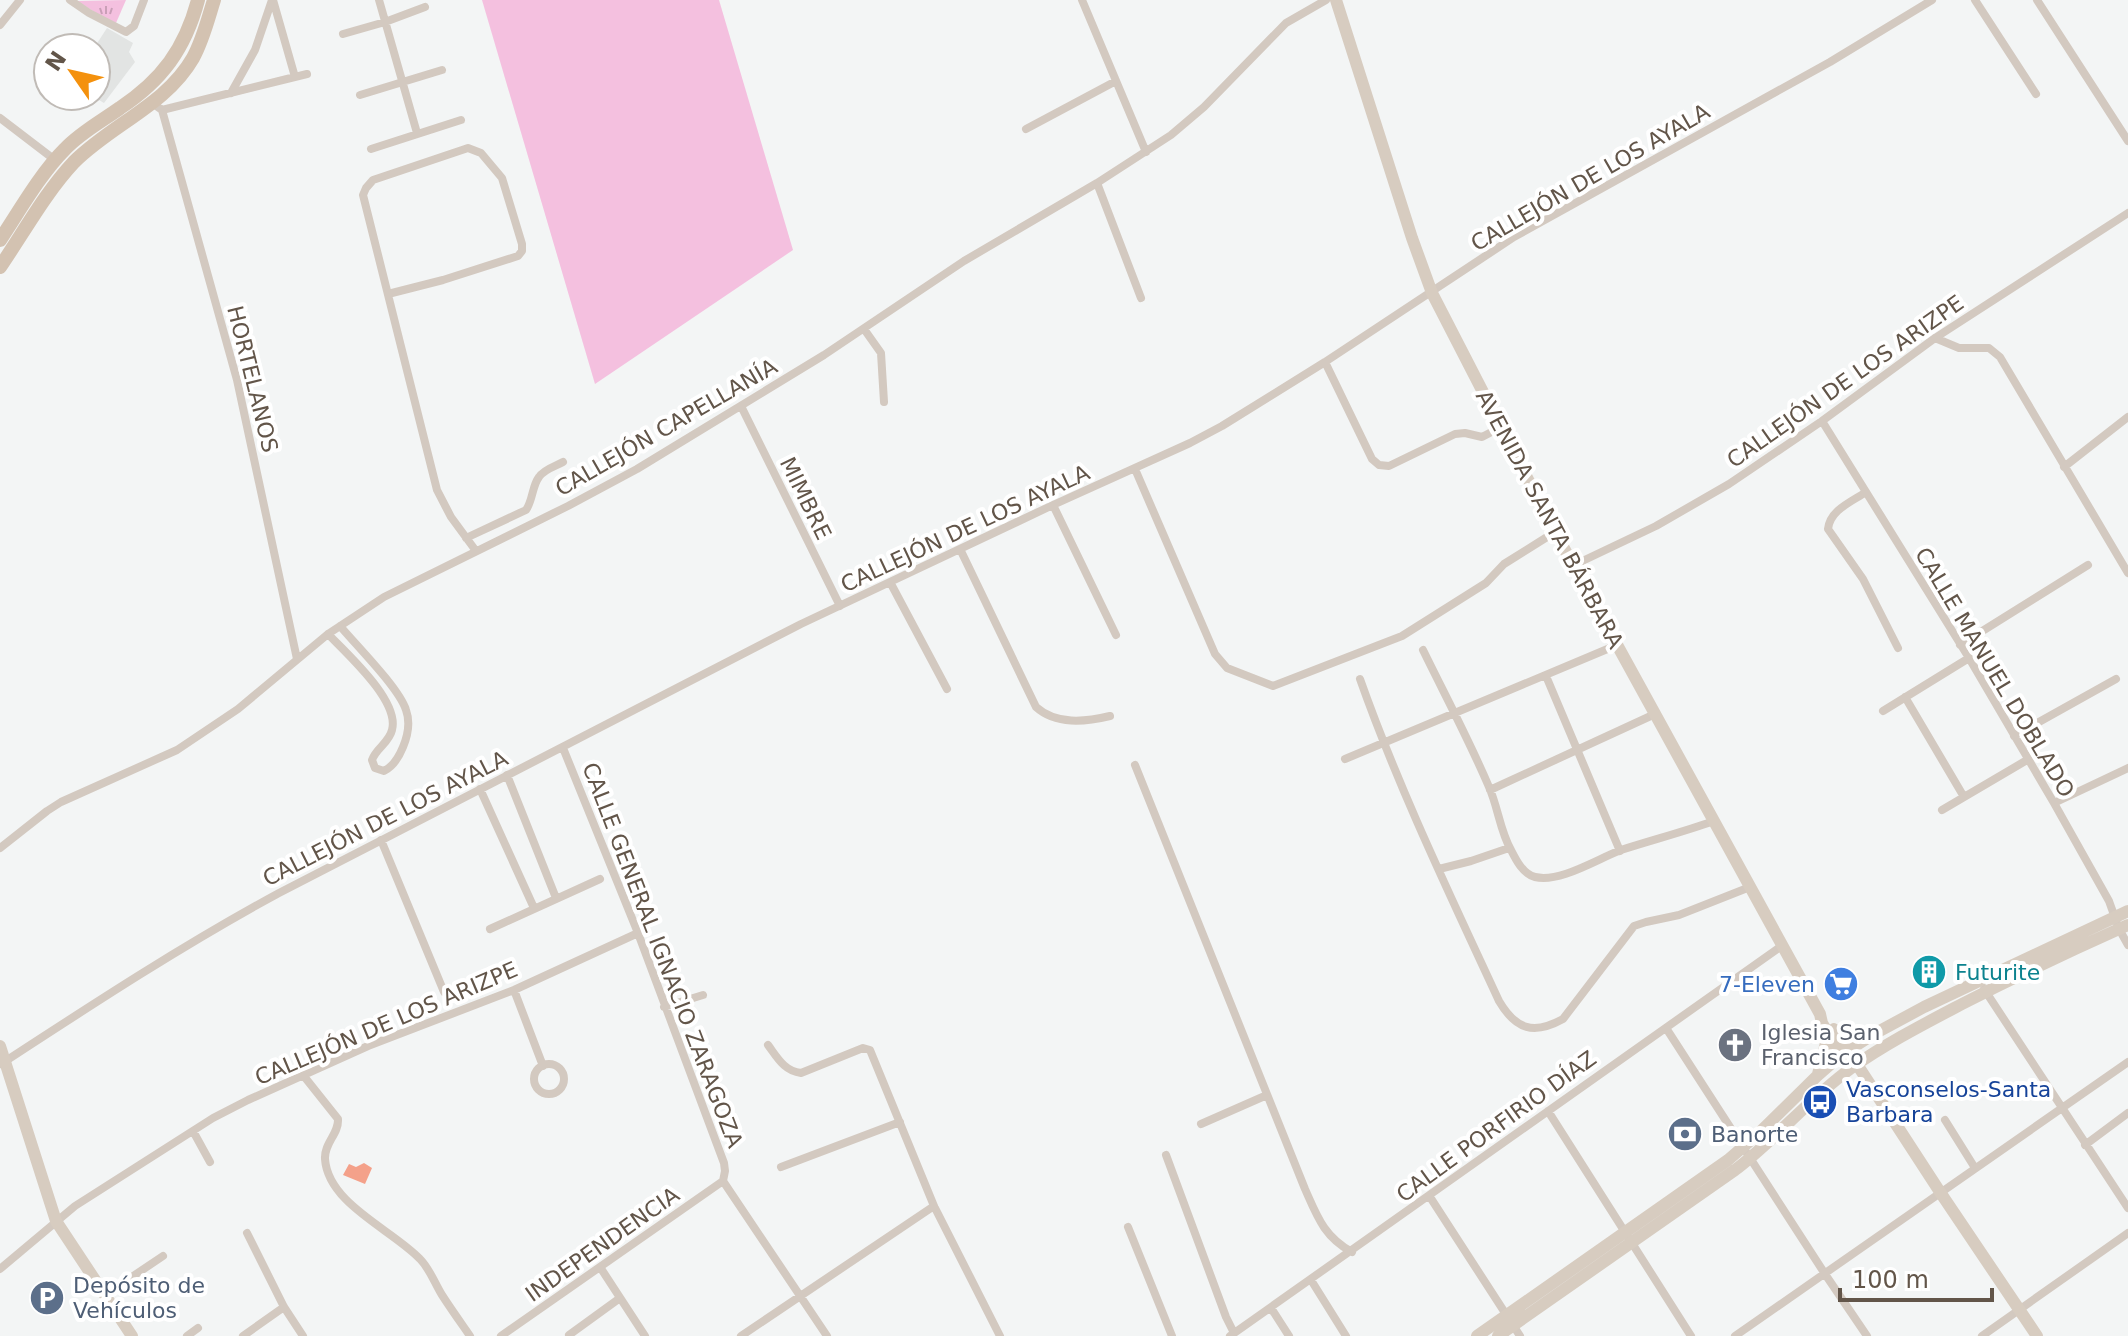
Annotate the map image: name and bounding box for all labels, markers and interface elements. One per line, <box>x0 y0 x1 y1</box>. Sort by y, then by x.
north arrow <box>32 32 112 112</box>
text: N <box>40 46 71 76</box>
street label: CALLEJÓN DE LOS AYALA <box>1466 99 1714 256</box>
street label: CALLEJÓN DE LOS ARIZPE <box>1722 290 1968 473</box>
street label: HORTELANOS <box>222 303 283 455</box>
street label: CALLEJÓN CAPELLANÍA <box>551 354 782 501</box>
street label: AVENIDA SANTA BÁRBARA <box>1471 386 1628 653</box>
street label: MIMBRE <box>775 453 836 544</box>
street label: CALLEJÓN DE LOS AYALA <box>837 460 1094 597</box>
street label: CALLE MANUEL DOBLADO <box>1910 543 2079 802</box>
street label: CALLEJÓN DE LOS AYALA <box>259 746 512 891</box>
street label: CALLE GENERAL IGNACIO ZARAGOZA <box>577 759 748 1151</box>
building icon: Futurite <box>1910 953 1948 991</box>
street label: CALLEJÓN DE LOS ARIZPE <box>251 957 521 1090</box>
place label: Futurite <box>1955 960 2040 985</box>
supermarket icon: 7-Eleven <box>1822 965 1860 1003</box>
place label: 7-Eleven <box>1719 972 1815 997</box>
place label: Iglesia San Francisco <box>1761 1020 1881 1070</box>
church icon: Iglesia San Francisco <box>1716 1026 1754 1064</box>
street label: CALLE PORFIRIO DÍAZ <box>1392 1046 1601 1207</box>
place label: Vasconselos-Santa Barbara <box>1846 1077 2051 1127</box>
bus stop icon: Vasconselos-Santa Barbara <box>1801 1083 1839 1121</box>
bank icon: Banorte <box>1666 1115 1704 1153</box>
place label: Banorte <box>1711 1122 1798 1147</box>
street label: INDEPENDENCIA <box>521 1182 684 1307</box>
scale bar <box>1840 1252 1992 1302</box>
text: 100 m <box>1852 1266 1929 1294</box>
place label: Depósito de Vehículos <box>73 1273 205 1323</box>
parking icon: Depósito de Vehículos <box>28 1279 66 1317</box>

